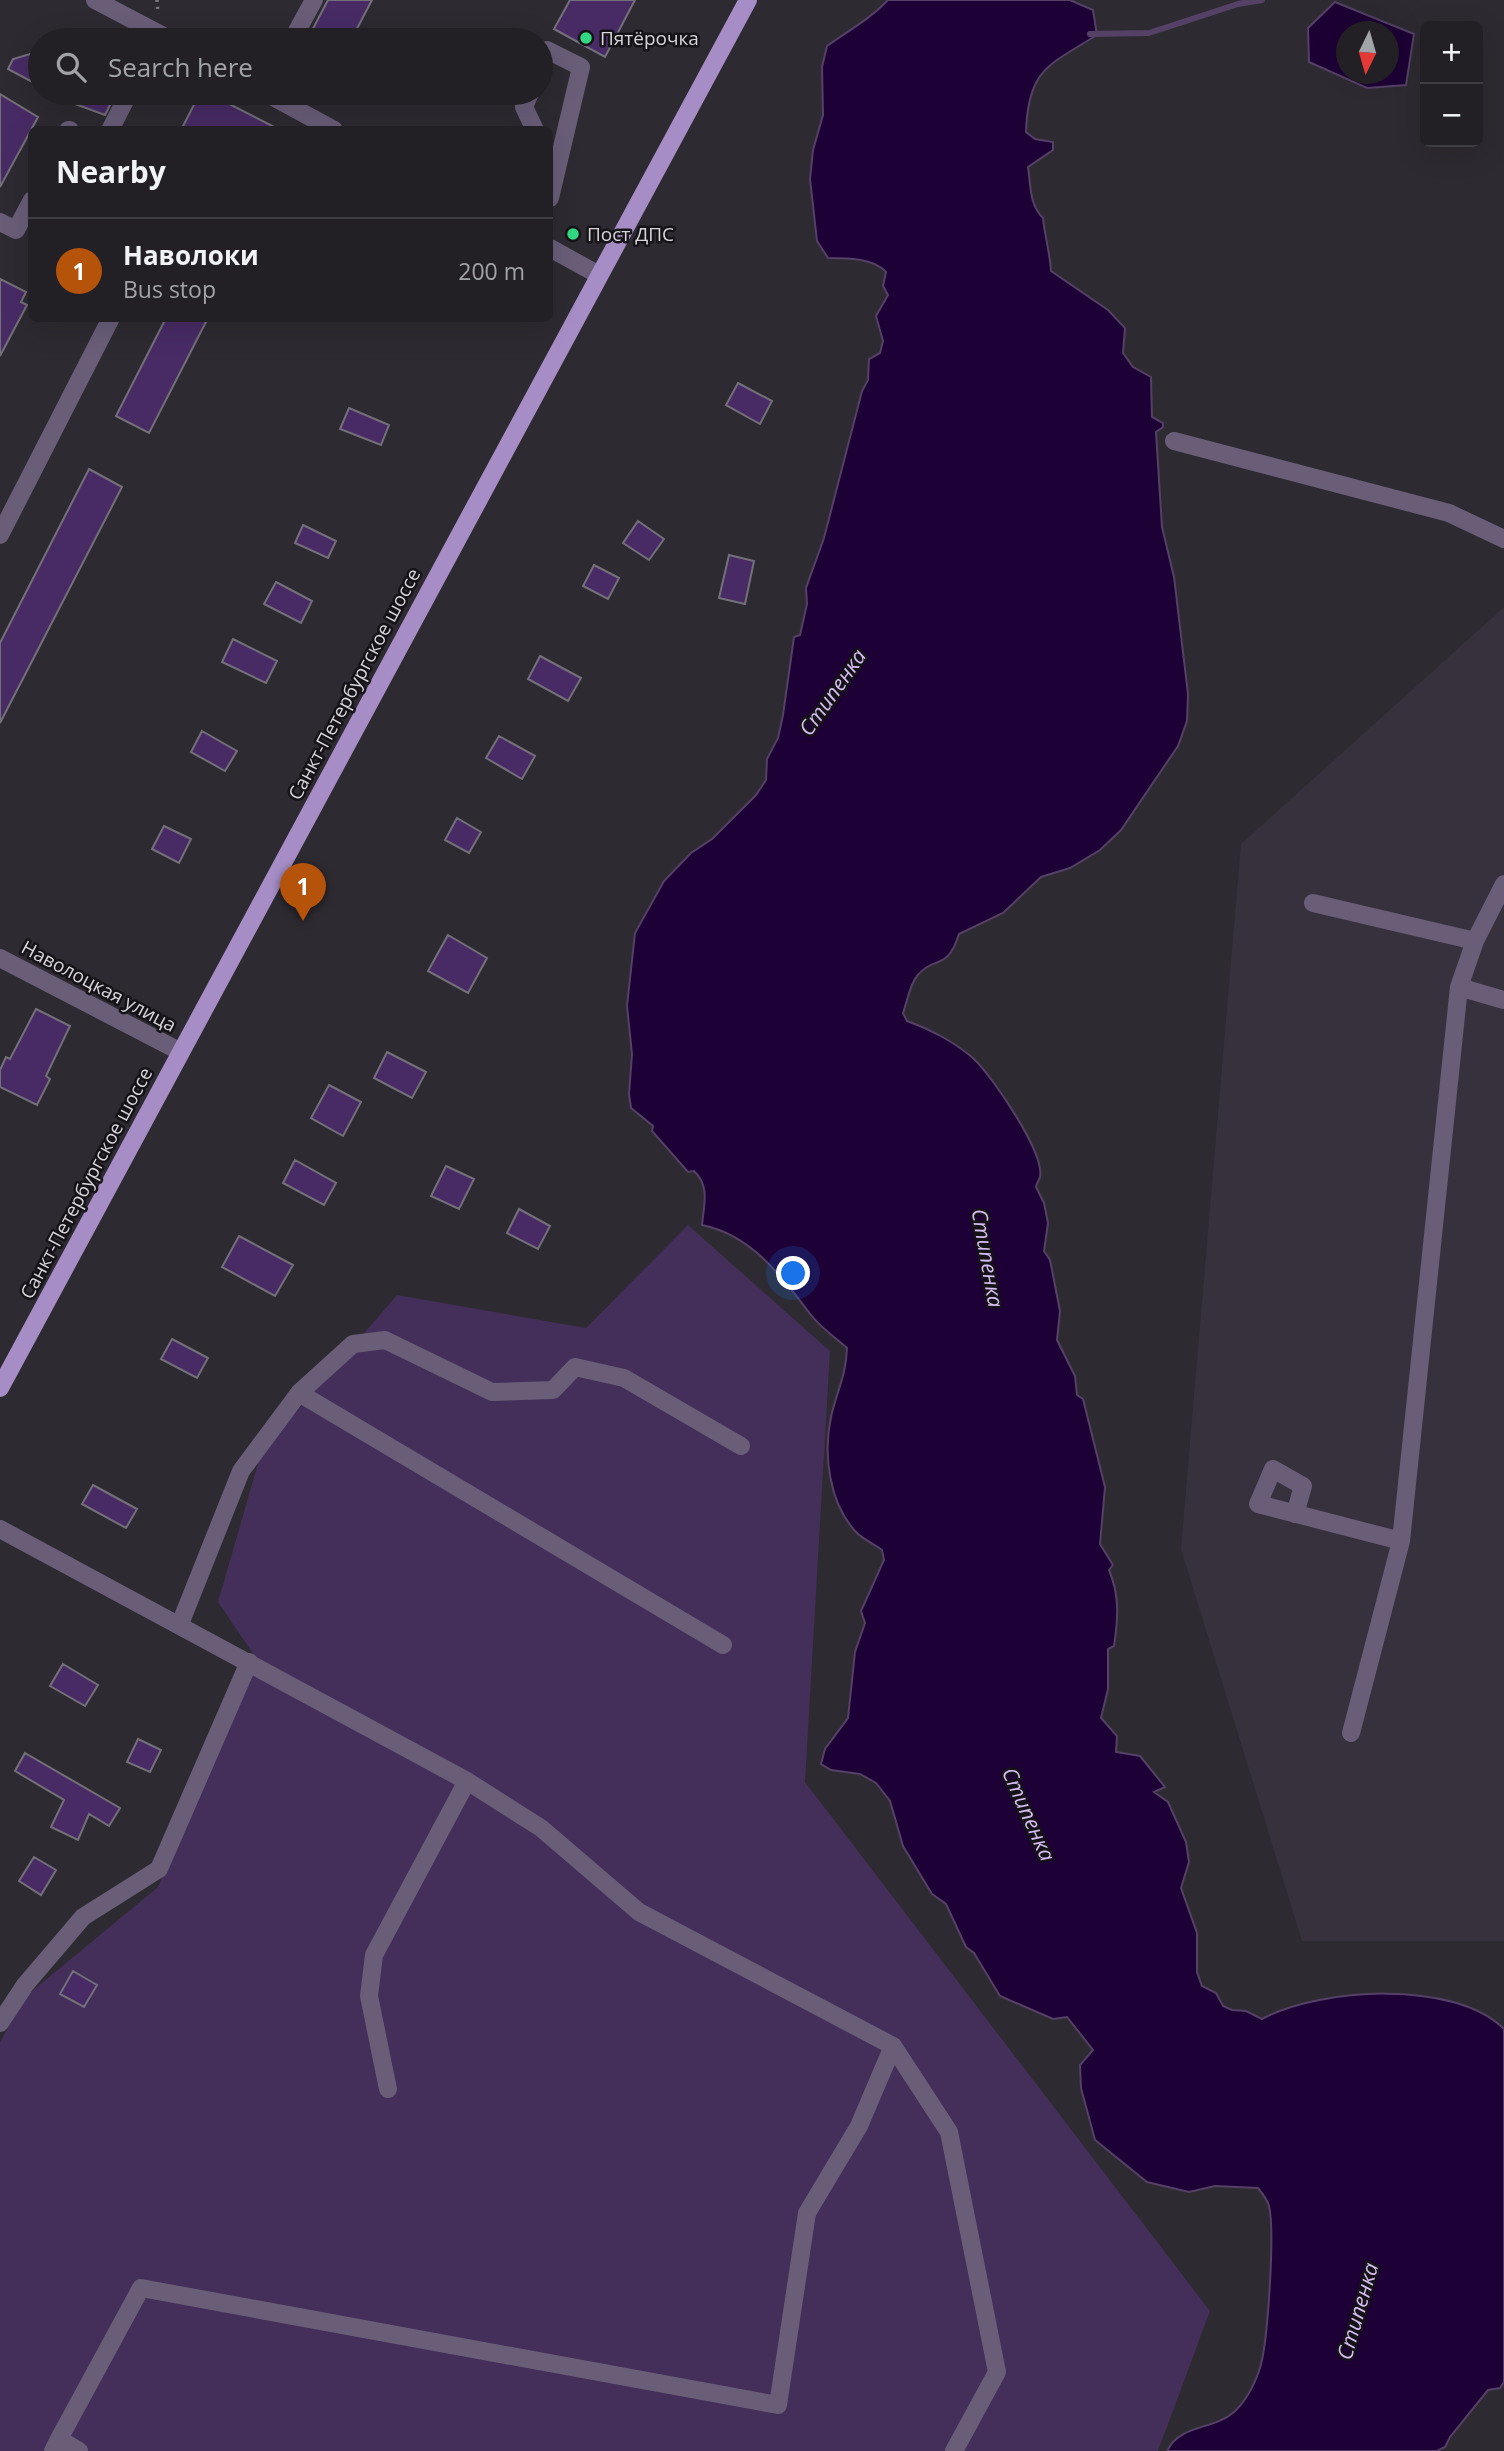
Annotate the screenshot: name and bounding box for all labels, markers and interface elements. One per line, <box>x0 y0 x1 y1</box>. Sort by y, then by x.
north arrow <box>1336 21 1399 84</box>
map controls <box>1420 21 1483 147</box>
button: + <box>1420 21 1483 84</box>
place label: Пятёрочка <box>600 25 699 51</box>
search box <box>28 28 553 105</box>
marker: Пятёрочка <box>578 30 594 46</box>
icon: search <box>52 48 90 86</box>
text: Search here <box>108 49 253 85</box>
button: − <box>1420 84 1483 147</box>
text: Nearby <box>56 151 166 192</box>
place label: Пост ДПС <box>587 221 674 247</box>
marker: Пост ДПС <box>565 226 581 242</box>
text: Наволоки <box>123 237 259 273</box>
text: 1 <box>72 255 86 287</box>
text: 200 m <box>458 255 525 287</box>
text: Bus stop <box>123 273 216 305</box>
street label: Санкт-Петербургское шоссе <box>282 564 426 804</box>
water label: Стипенка <box>792 643 872 741</box>
pin: 1 <box>280 863 326 921</box>
street label: Наволоцкая улица <box>17 934 181 1038</box>
street label: Санкт-Петербургское шоссе <box>14 1063 158 1303</box>
water label: Стипенка <box>966 1206 1010 1310</box>
your location <box>776 1256 810 1290</box>
water label: Стипенка <box>996 1763 1062 1865</box>
water label: Стипенка <box>1330 2259 1384 2363</box>

